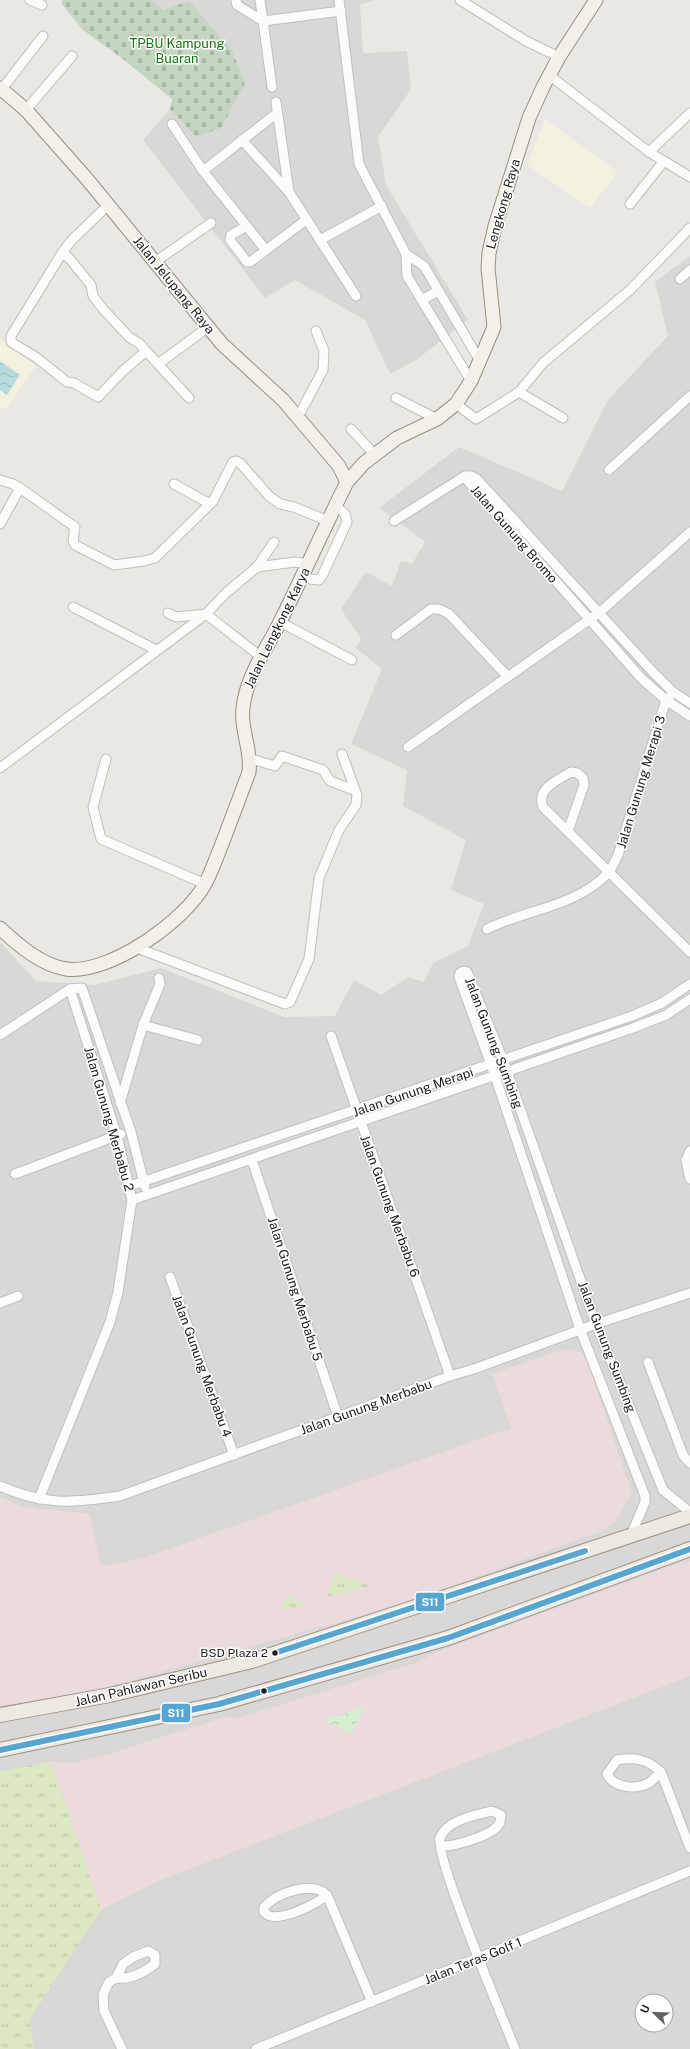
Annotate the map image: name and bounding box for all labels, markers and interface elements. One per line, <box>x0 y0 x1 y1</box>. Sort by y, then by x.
park label: TPBU Kampung Buaran <box>129 36 225 66</box>
street label: Lengkong Raya <box>483 157 523 251</box>
street label: Jalan Jelupang Raya <box>130 233 218 337</box>
street label: Jalan Gunung Bromo <box>467 482 561 586</box>
street label: Jalan Lengkong Karya <box>241 565 313 691</box>
street label: Jalan Gunung Merapi 3 <box>614 714 668 850</box>
street label: Jalan Gunung Sumbing <box>462 975 526 1111</box>
street label: Jalan Gunung Merbabu 2 <box>81 1045 137 1193</box>
street label: Jalan Gunung Merapi <box>351 1064 475 1120</box>
street label: Jalan Gunung Merbabu 6 <box>357 1133 423 1279</box>
street label: Jalan Gunung Merbabu 5 <box>265 1215 325 1363</box>
street label: Jalan Gunung Sumbing <box>575 1279 639 1415</box>
street label: Jalan Gunung Merbabu 4 <box>169 1293 235 1439</box>
street label: Jalan Gunung Merbabu <box>298 1376 434 1438</box>
line badge: S11 <box>415 1592 445 1612</box>
text: S11 <box>421 1596 439 1608</box>
place label: BSD Plaza 2 <box>200 1646 268 1660</box>
marker: BSD Plaza 2 <box>270 1648 280 1658</box>
street label: Jalan Pahlawan Seribu <box>73 1664 209 1710</box>
unlabelled marker <box>259 1686 269 1696</box>
line badge: S11 <box>161 1703 191 1723</box>
text: S11 <box>167 1707 185 1719</box>
street label: Jalan Teras Golf 1 <box>422 1935 524 1987</box>
north arrow <box>634 1993 674 2033</box>
text: U <box>638 2003 652 2015</box>

